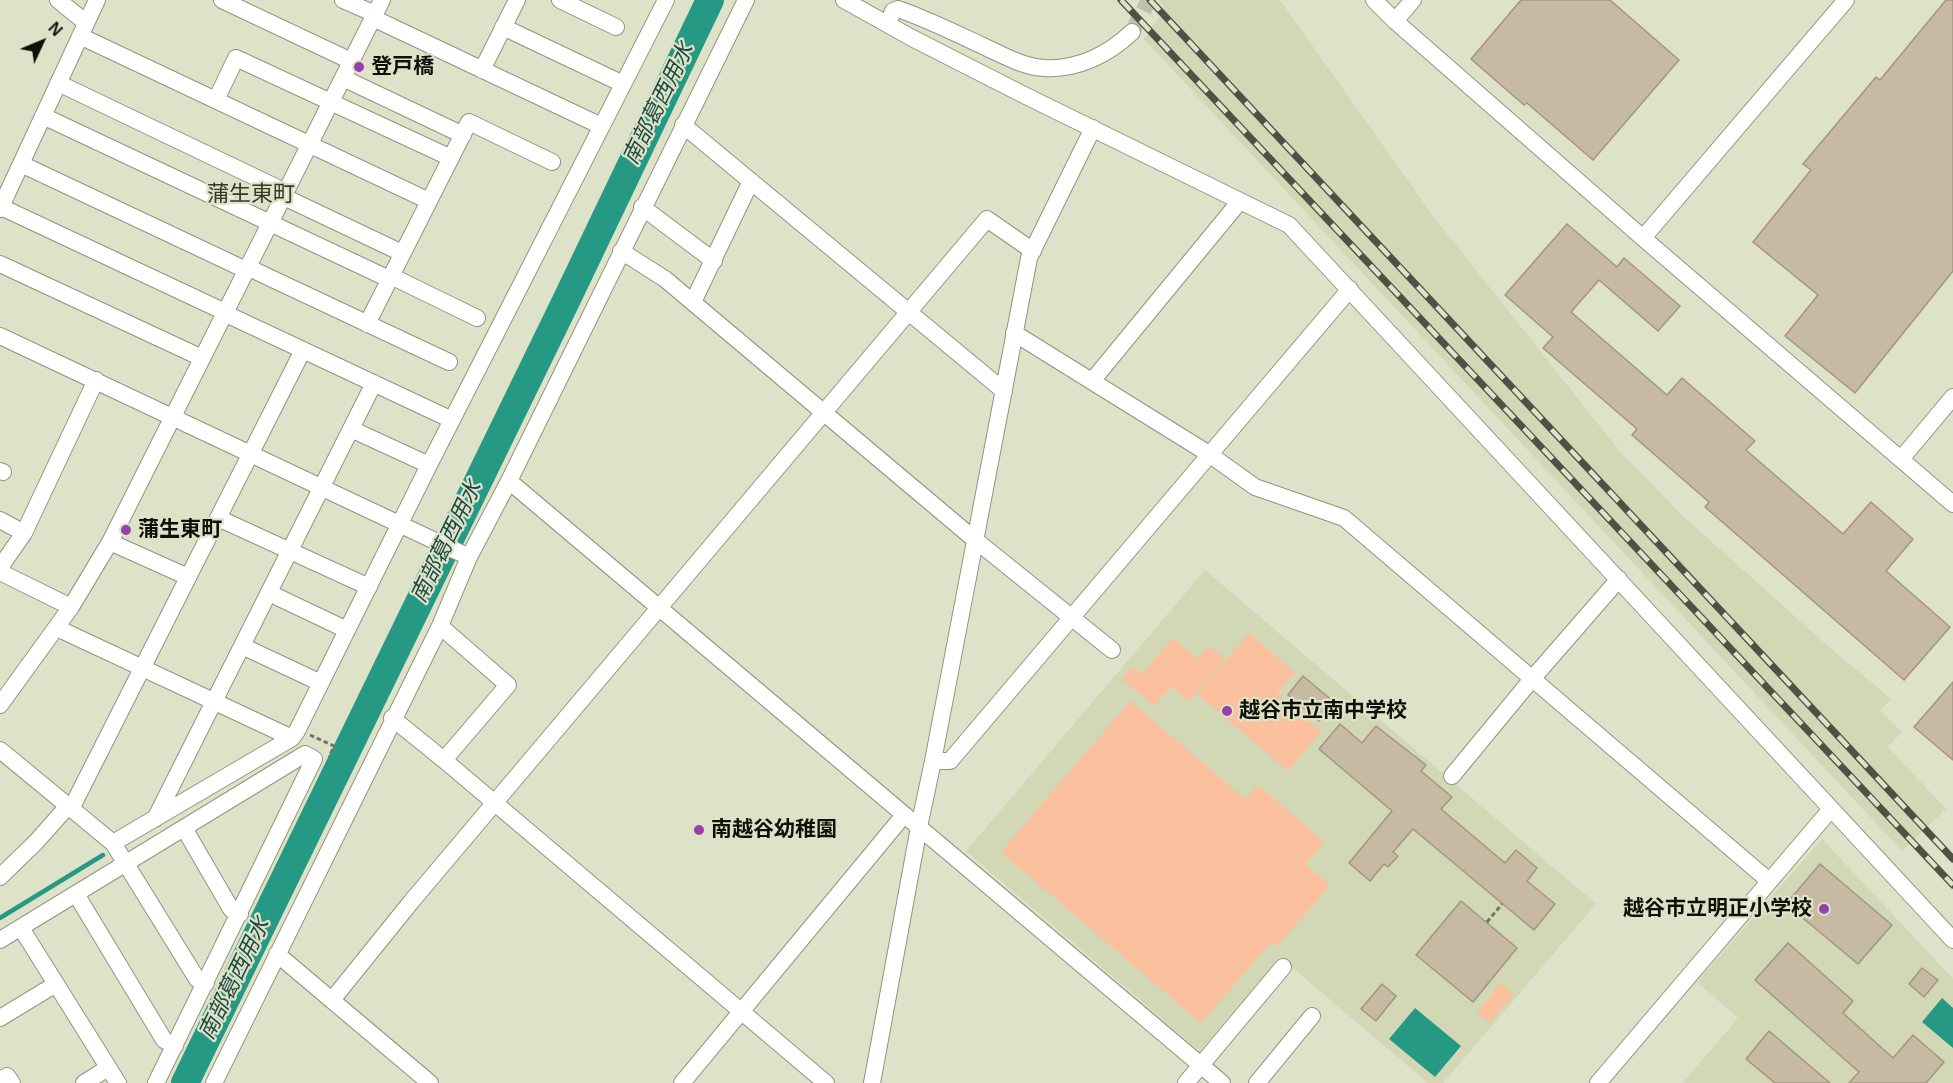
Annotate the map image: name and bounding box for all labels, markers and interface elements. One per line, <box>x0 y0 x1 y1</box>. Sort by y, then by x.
north arrow <box>12 12 72 72</box>
text: N <box>45 19 65 39</box>
water label: 南部葛西用水 <box>618 39 700 169</box>
place label: 登戸橋 <box>371 54 434 80</box>
marker: 登戸橋 <box>352 60 366 74</box>
district label: 蒲生東町 <box>207 182 295 208</box>
water label: 南部葛西用水 <box>406 477 488 607</box>
place label: 蒲生東町 <box>138 517 222 543</box>
marker: 蒲生東町 <box>119 523 133 537</box>
place label: 越谷市立南中学校 <box>1239 698 1407 724</box>
marker: 越谷市立南中学校 <box>1220 704 1234 718</box>
place label: 南越谷幼稚園 <box>711 817 837 843</box>
marker: 南越谷幼稚園 <box>692 823 706 837</box>
place label: 越谷市立明正小学校 <box>1623 896 1812 922</box>
marker: 越谷市立明正小学校 <box>1817 902 1831 916</box>
water label: 南部葛西用水 <box>194 914 276 1044</box>

